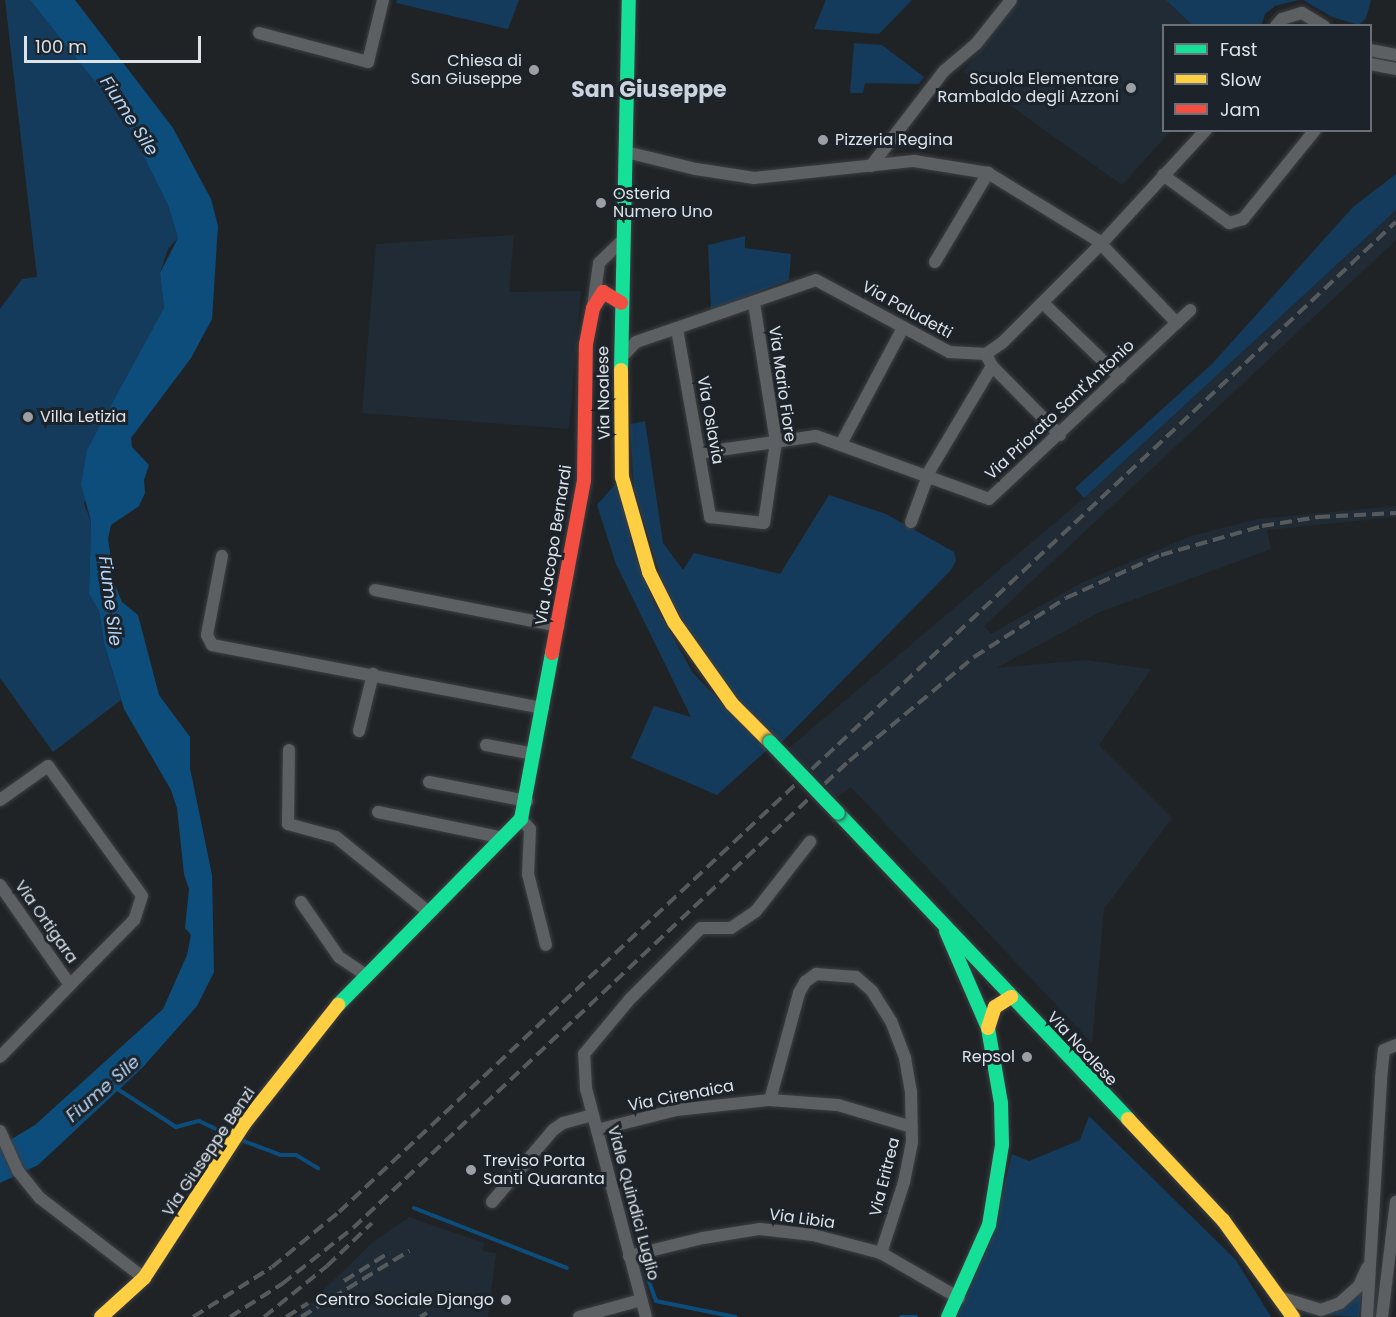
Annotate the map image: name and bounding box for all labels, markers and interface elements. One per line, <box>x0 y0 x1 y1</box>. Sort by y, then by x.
scale bar <box>27 24 204 62</box>
legend <box>1162 24 1372 132</box>
text: 100 m <box>35 34 87 59</box>
text: Fast <box>1220 37 1257 62</box>
place label: Chiesa di San Giuseppe <box>411 51 522 89</box>
marker: Chiesa di San Giuseppe <box>527 63 541 77</box>
text: Slow <box>1220 67 1261 92</box>
place label: Scuola Elementare Rambaldo degli Azzoni <box>938 69 1119 107</box>
water label: Fiume Sile <box>95 72 163 160</box>
district label: San Giuseppe <box>571 77 727 103</box>
marker: Scuola Elementare Rambaldo degli Azzoni <box>1124 81 1138 95</box>
text: Jam <box>1220 97 1260 122</box>
place label: Pizzeria Regina <box>835 130 953 150</box>
marker: Pizzeria Regina <box>816 133 830 147</box>
place label: Osteria Numero Uno <box>613 184 713 222</box>
marker: Osteria Numero Uno <box>594 196 608 210</box>
street label: Via Paludetti <box>858 277 956 343</box>
street label: Via Mario Fiore <box>764 325 800 443</box>
street label: Via Priorato Sant'Antonio <box>982 336 1138 484</box>
street label: Via Noalese <box>594 346 614 440</box>
street label: Via Oslavia <box>693 374 727 466</box>
place label: Villa Letizia <box>40 407 126 427</box>
marker: Villa Letizia <box>21 410 35 424</box>
street label: Via Jacopo Bernardi <box>532 464 576 626</box>
water label: Fiume Sile <box>94 555 126 647</box>
street label: Via Ortigara <box>10 877 82 967</box>
street label: Via Noalese <box>1043 1008 1121 1090</box>
place label: Repsol <box>962 1047 1015 1067</box>
marker: Repsol <box>1020 1050 1034 1064</box>
water label: Fiume Sile <box>62 1051 144 1127</box>
street label: Via Cirenaica <box>626 1076 736 1116</box>
street label: Via Giuseppe Benzi <box>159 1084 259 1220</box>
street label: Viale Quindici Luglio <box>603 1123 663 1283</box>
street label: Via Eritrea <box>866 1136 904 1218</box>
place label: Treviso Porta Santi Quaranta <box>483 1151 605 1189</box>
marker: Treviso Porta Santi Quaranta <box>464 1163 478 1177</box>
street label: Via Libia <box>768 1205 836 1233</box>
place label: Centro Sociale Django <box>316 1290 494 1310</box>
marker: Centro Sociale Django <box>499 1293 513 1307</box>

